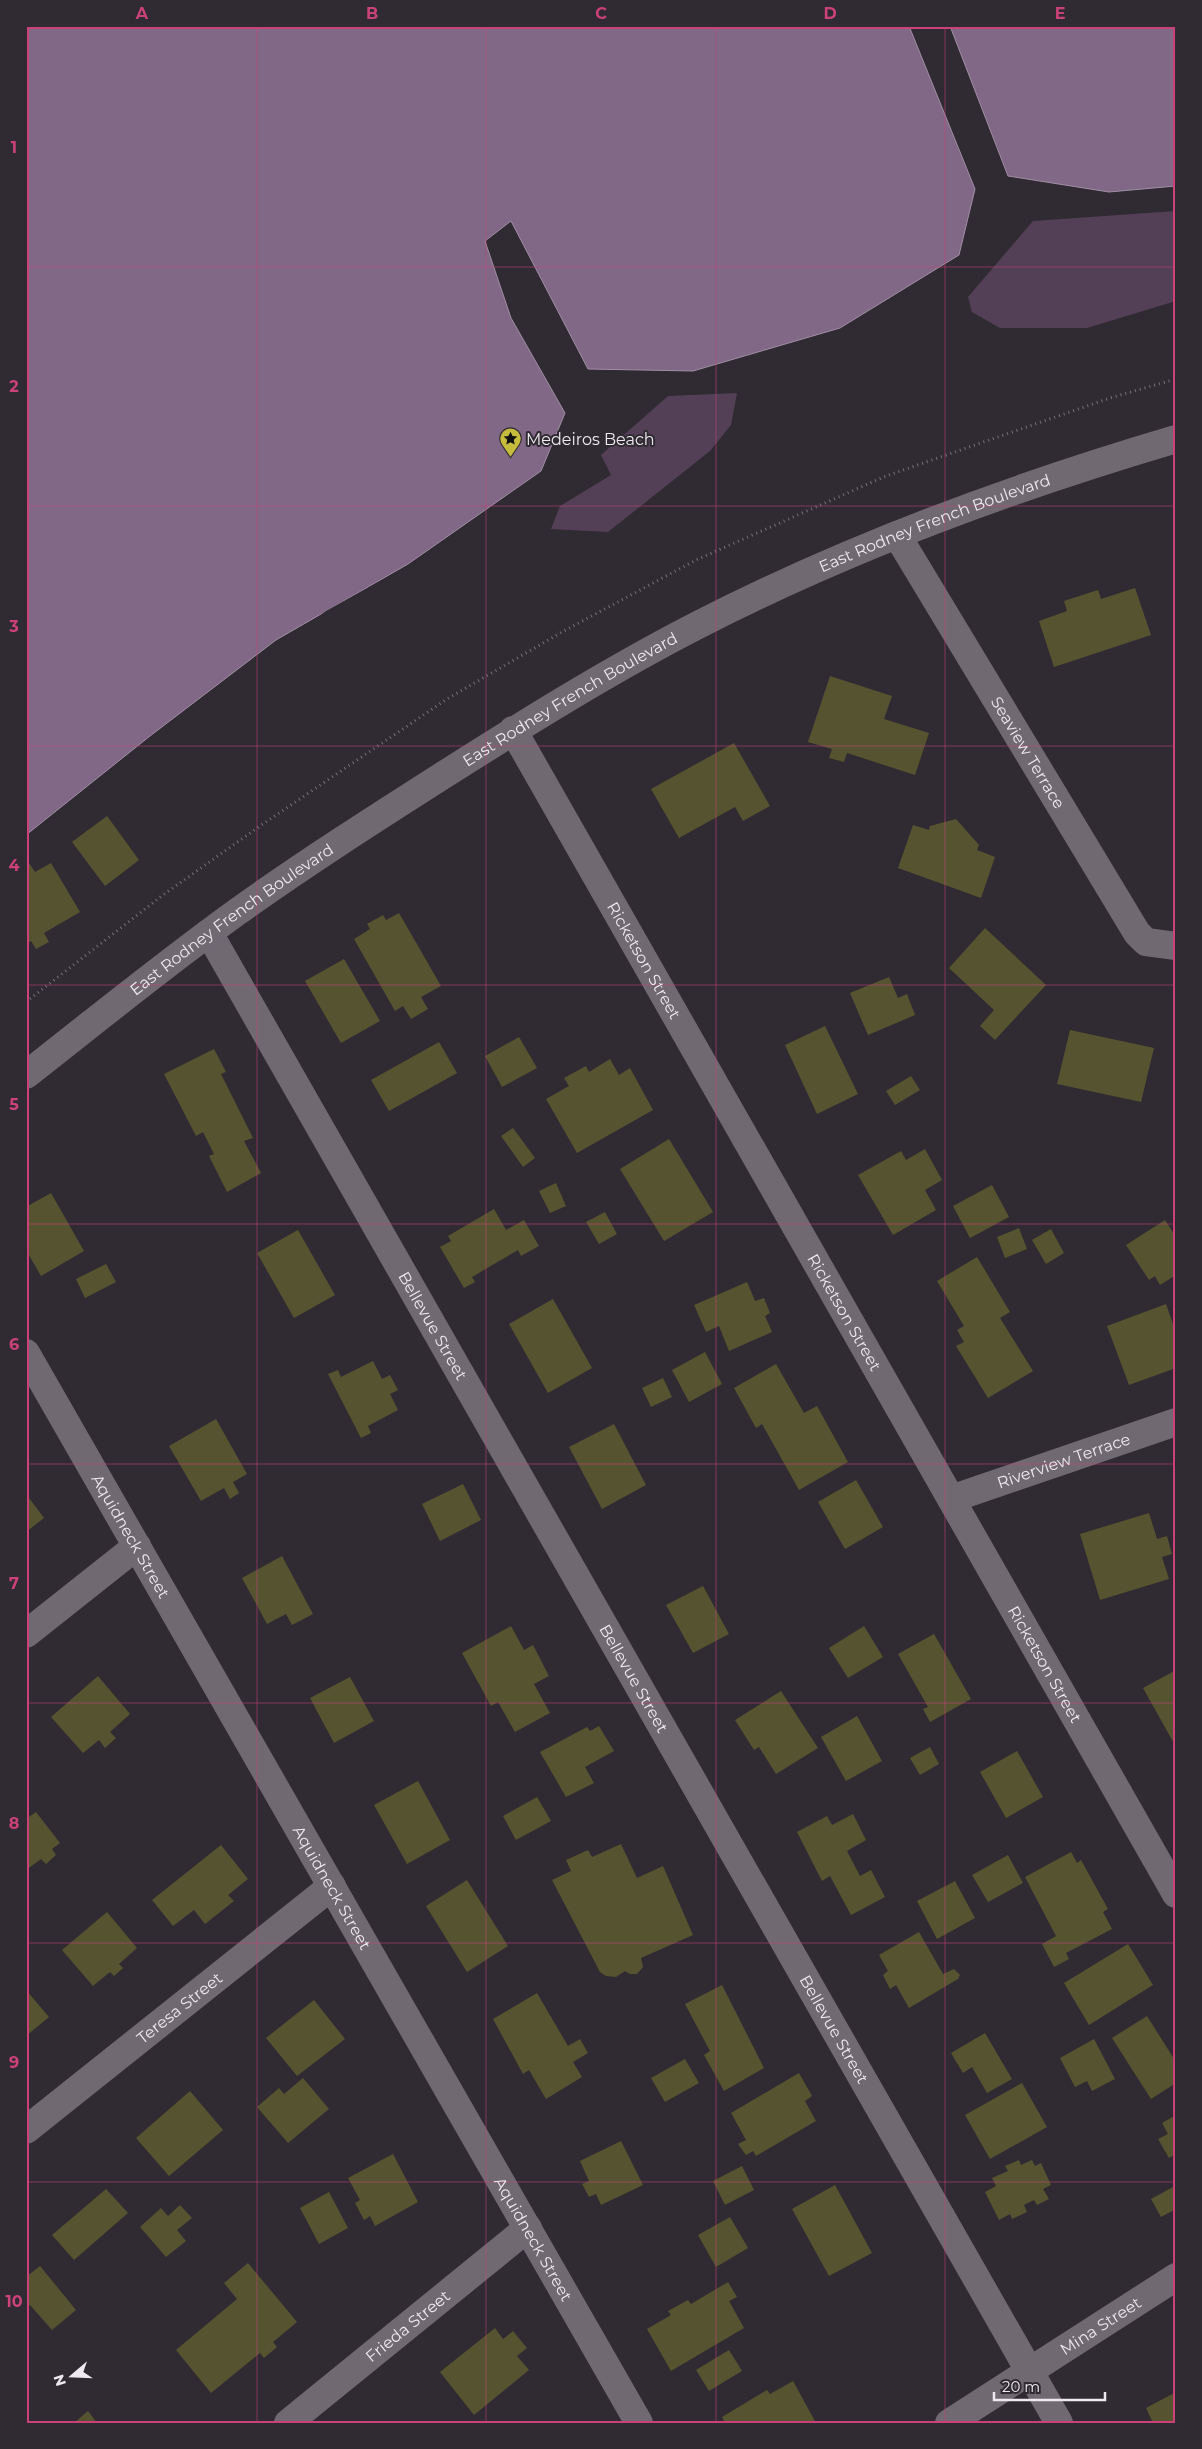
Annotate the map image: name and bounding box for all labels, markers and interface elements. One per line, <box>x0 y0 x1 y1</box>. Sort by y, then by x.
text: A <box>135 4 149 23</box>
text: B <box>366 4 378 23</box>
text: C <box>595 4 607 23</box>
text: D <box>823 4 837 23</box>
text: E <box>1055 4 1065 23</box>
text: 1 <box>11 138 17 157</box>
text: 2 <box>9 377 19 396</box>
place icon: Medeiros Beach <box>498 427 522 458</box>
place label: Medeiros Beach <box>526 430 655 449</box>
street label: East Rodney French Boulevard <box>816 470 1053 576</box>
text: 3 <box>8 617 19 636</box>
street label: East Rodney French Boulevard <box>459 628 681 770</box>
street label: Seaview Terrace <box>987 693 1069 812</box>
street label: East Rodney French Boulevard <box>126 839 337 999</box>
text: 4 <box>8 856 20 875</box>
street label: Ricketson Street <box>603 898 685 1023</box>
text: 5 <box>9 1095 19 1114</box>
street label: Ricketson Street <box>804 1250 886 1374</box>
street label: Bellevue Street <box>395 1268 472 1384</box>
text: 6 <box>9 1335 19 1354</box>
street label: Riverview Terrace <box>995 1429 1133 1492</box>
street label: Aquidneck Street <box>88 1471 174 1602</box>
text: 7 <box>9 1574 19 1593</box>
street label: Ricketson Street <box>1004 1602 1086 1726</box>
street label: Bellevue Street <box>596 1621 673 1736</box>
text: 8 <box>9 1814 19 1833</box>
street label: Aquidneck Street <box>289 1822 375 1953</box>
street label: Teresa Street <box>133 1968 226 2048</box>
street label: Bellevue Street <box>796 1972 873 2087</box>
text: 9 <box>9 2053 19 2072</box>
street label: Aquidneck Street <box>491 2174 577 2305</box>
street label: Frieda Street <box>361 2286 454 2366</box>
text: 10 <box>5 2292 23 2311</box>
street label: Mina Street <box>1056 2292 1145 2359</box>
north arrow <box>48 2352 98 2402</box>
scale bar <box>994 2369 1106 2401</box>
text: N <box>49 2372 70 2389</box>
text: 20 m <box>1002 2377 1040 2396</box>

